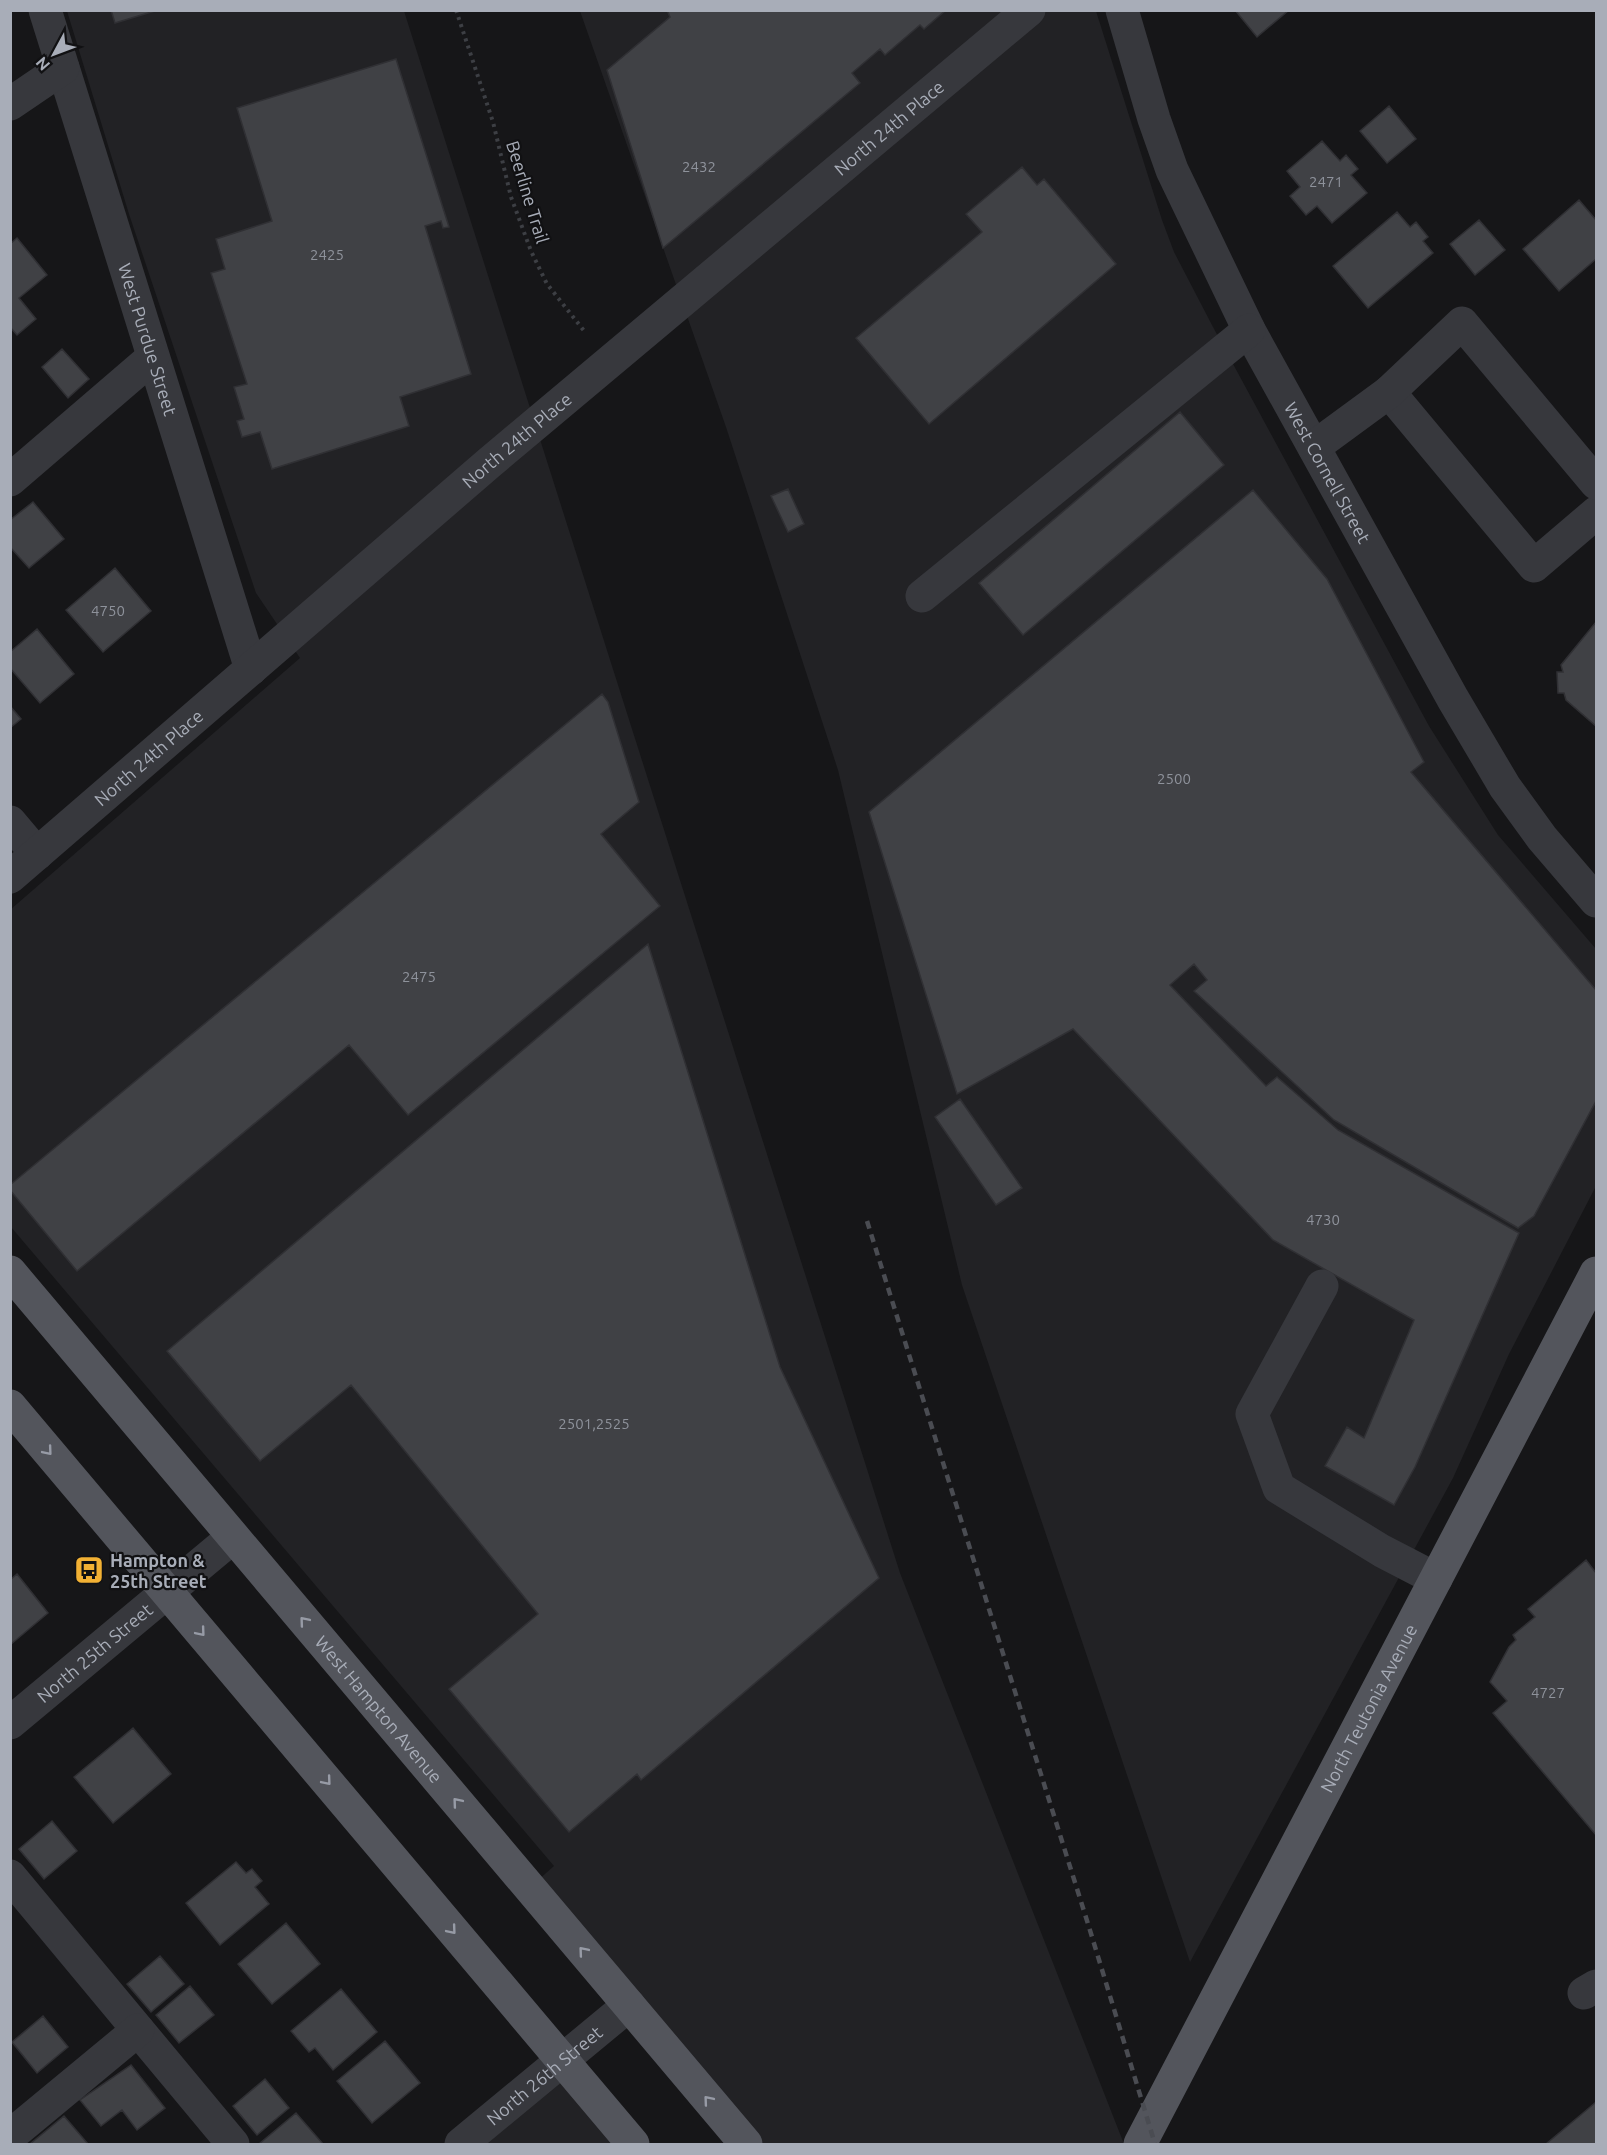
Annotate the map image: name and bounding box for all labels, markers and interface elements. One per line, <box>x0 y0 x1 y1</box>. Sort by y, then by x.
north arrow <box>24 24 84 84</box>
text: N <box>32 53 53 74</box>
street label: North 24th Place <box>830 76 948 179</box>
street label: Beerline Trail <box>503 138 553 246</box>
house number: 2432 <box>682 158 716 175</box>
house number: 2471 <box>1309 173 1343 190</box>
house number: 2425 <box>310 246 344 263</box>
street label: West Purdue Street <box>115 261 181 418</box>
street label: North 24th Place <box>458 388 575 492</box>
street label: West Cornell Street <box>1281 399 1375 546</box>
house number: 4750 <box>91 602 125 619</box>
street label: North 24th Place <box>90 705 207 810</box>
house number: 2500 <box>1157 770 1191 787</box>
house number: 2475 <box>402 968 436 985</box>
house number: 4730 <box>1306 1211 1340 1228</box>
house number: 2501,2525 <box>558 1415 630 1432</box>
one-way arrow <box>41 1444 52 1455</box>
place label: Hampton & 25th Street <box>110 1550 207 1591</box>
bus stop icon: Hampton & 25th Street <box>73 1554 105 1586</box>
street label: North 25th Street <box>33 1599 156 1706</box>
one-way arrow <box>300 1617 311 1628</box>
street label: North Teutonia Avenue <box>1316 1620 1421 1796</box>
one-way arrow <box>194 1625 205 1636</box>
street label: West Hampton Avenue <box>311 1632 447 1787</box>
house number: 4727 <box>1531 1684 1565 1701</box>
one-way arrow <box>319 1774 330 1785</box>
one-way arrow <box>453 1798 464 1809</box>
one-way arrow <box>445 1923 456 1934</box>
one-way arrow <box>579 1947 590 1958</box>
street label: North 26th Street <box>482 2022 606 2129</box>
one-way arrow <box>705 2096 716 2107</box>

